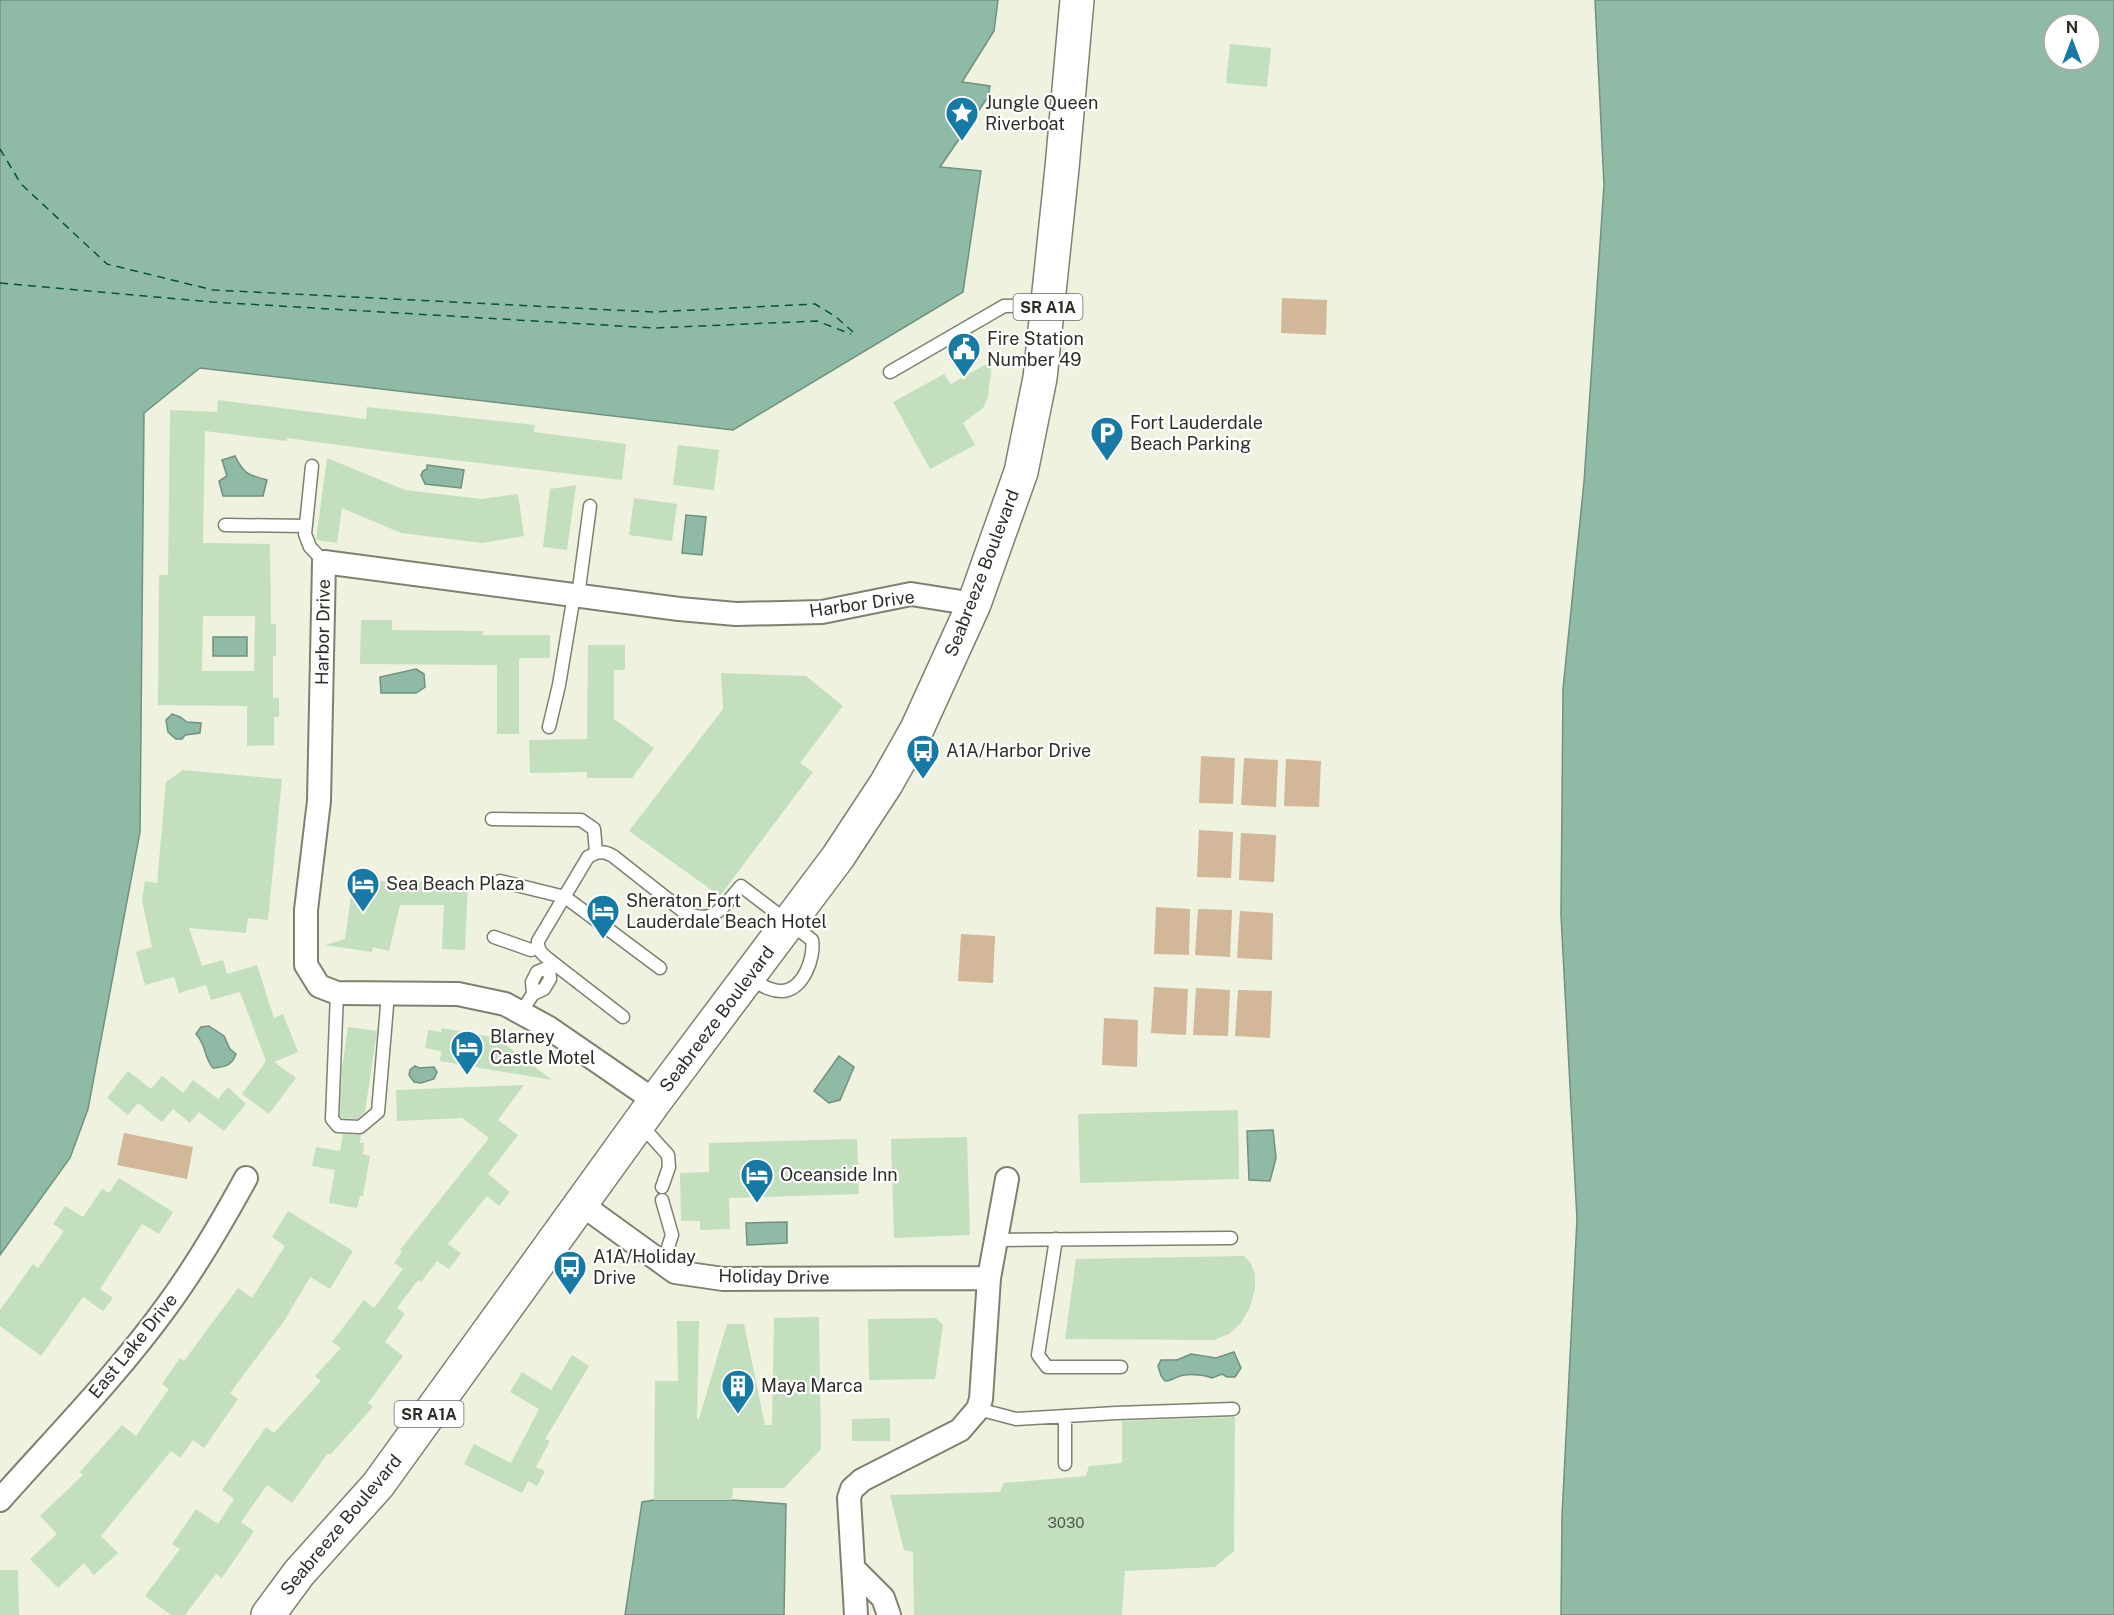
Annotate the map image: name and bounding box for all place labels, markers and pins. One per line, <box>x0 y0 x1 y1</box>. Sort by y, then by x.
place label: Jungle Queen Riverboat <box>985 92 1098 134</box>
place icon: Jungle Queen Riverboat <box>944 95 980 142</box>
place label: Fire Station Number 49 <box>987 328 1084 370</box>
public building icon: Fire Station Number 49 <box>946 331 982 378</box>
place label: Fort Lauderdale Beach Parking <box>1130 412 1263 454</box>
parking icon: Fort Lauderdale Beach Parking <box>1089 415 1125 462</box>
bus stop icon: A1A/Harbor Drive <box>905 733 941 780</box>
place label: A1A/Harbor Drive <box>946 740 1091 761</box>
hotel icon: Sea Beach Plaza <box>345 866 381 913</box>
place label: Sea Beach Plaza <box>386 873 525 894</box>
place label: Sheraton Fort Lauderdale Beach Hotel <box>626 890 827 932</box>
hotel icon: Sheraton Fort Lauderdale Beach Hotel <box>585 893 621 940</box>
place label: Blarney Castle Motel <box>490 1026 595 1068</box>
hotel icon: Blarney Castle Motel <box>449 1029 485 1076</box>
hotel icon: Oceanside Inn <box>739 1157 775 1204</box>
place label: Oceanside Inn <box>780 1164 898 1185</box>
place label: A1A/Holiday Drive <box>593 1246 696 1288</box>
bus stop icon: A1A/Holiday Drive <box>552 1249 588 1296</box>
building icon: Maya Marca <box>720 1368 756 1415</box>
place label: Maya Marca <box>761 1375 863 1396</box>

